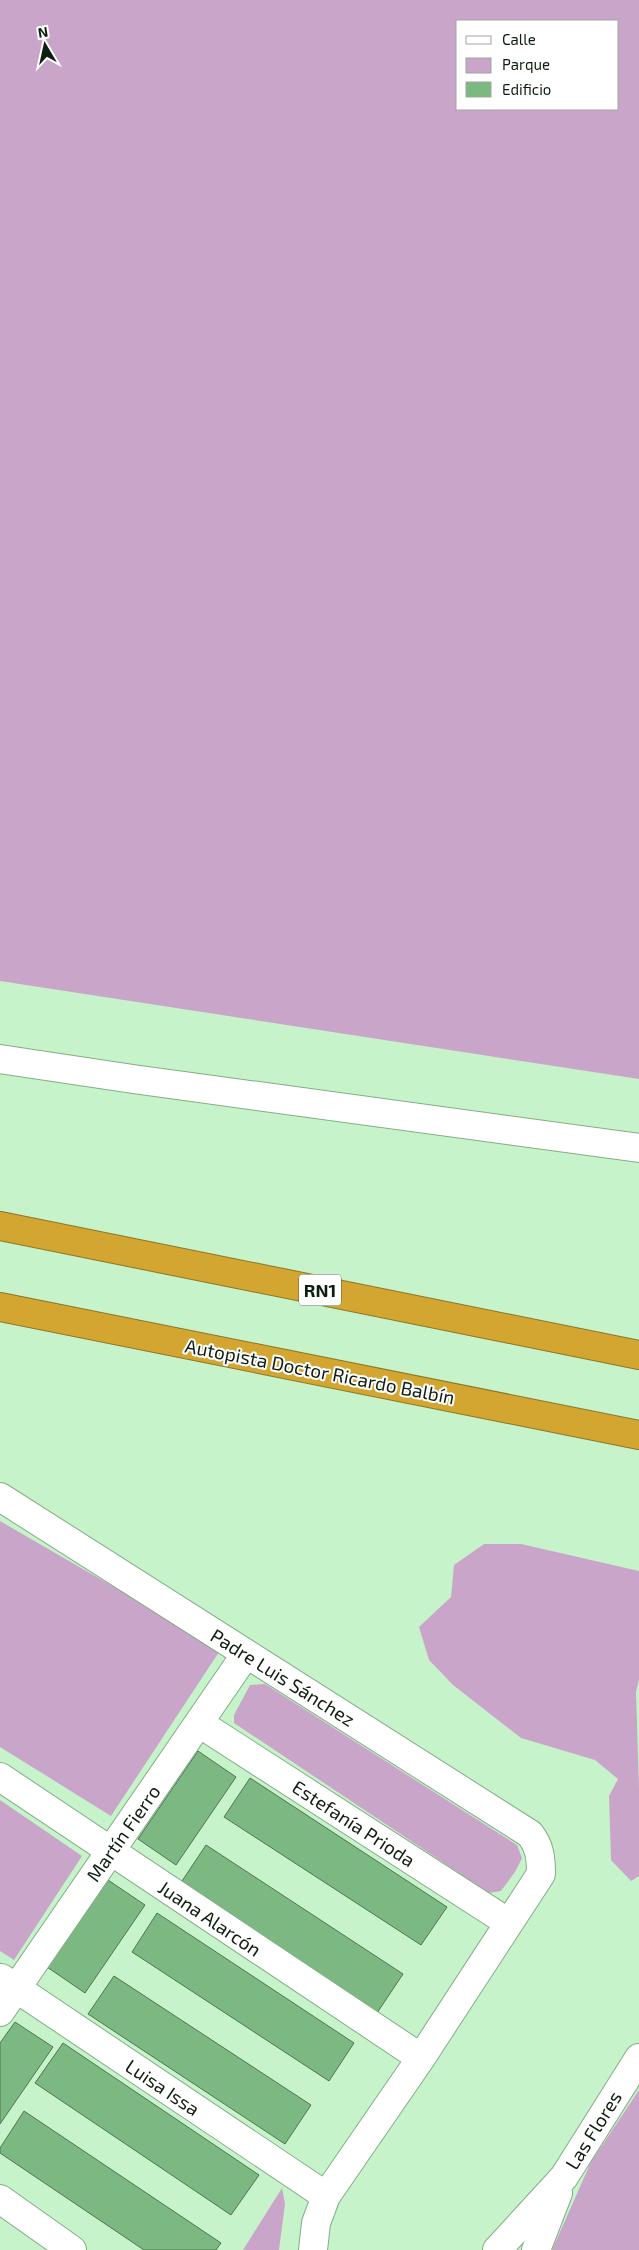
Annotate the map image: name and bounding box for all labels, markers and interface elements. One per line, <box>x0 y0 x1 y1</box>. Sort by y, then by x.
north arrow <box>20 20 70 70</box>
legend <box>456 20 619 110</box>
text: N <box>37 22 49 41</box>
text: Calle <box>502 30 536 48</box>
text: Parque <box>502 55 550 73</box>
text: Edificio <box>502 80 551 98</box>
road number: RN1 <box>299 1274 341 1306</box>
street label: Autopista Doctor Ricardo Balbín <box>183 1334 457 1408</box>
street label: Padre Luis Sánchez <box>207 1623 359 1731</box>
street label: Estefanía Prioda <box>288 1775 420 1871</box>
street label: Martín Fierro <box>81 1780 165 1886</box>
street label: Juana Alarcón <box>154 1875 266 1961</box>
street label: Luisa Issa <box>122 2054 204 2120</box>
street label: Las Flores <box>560 2087 626 2173</box>

